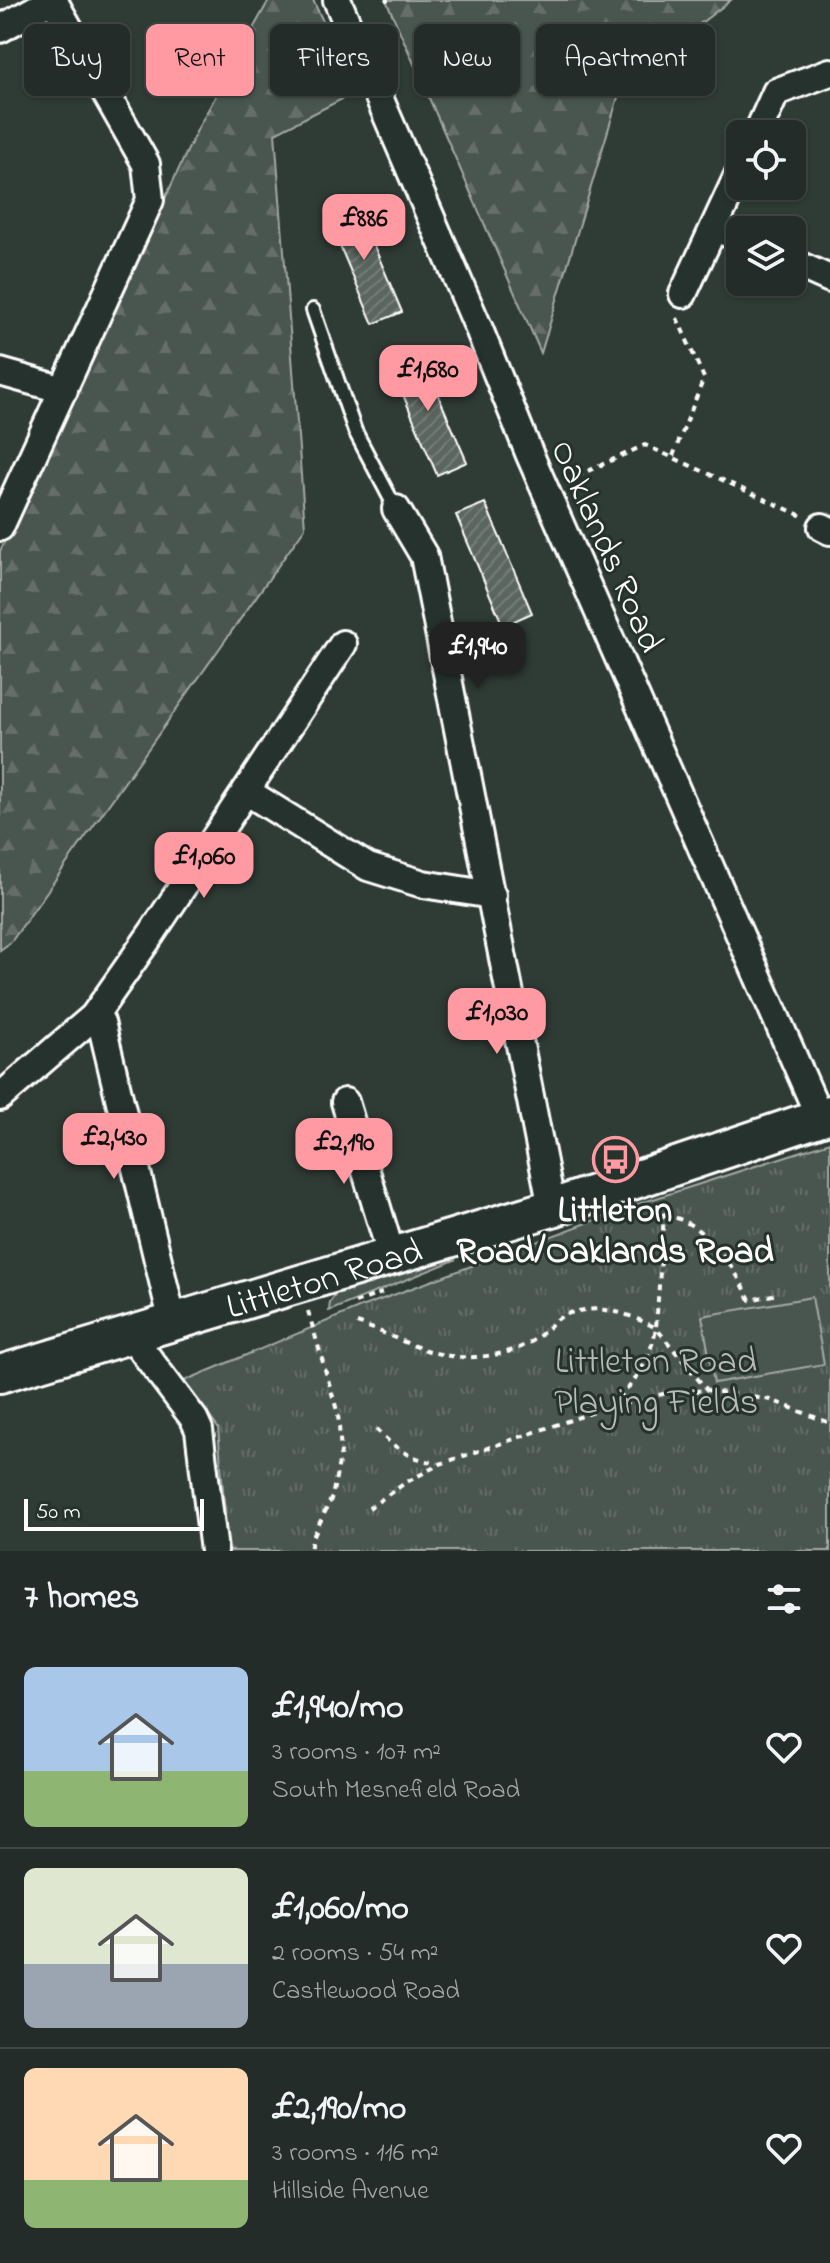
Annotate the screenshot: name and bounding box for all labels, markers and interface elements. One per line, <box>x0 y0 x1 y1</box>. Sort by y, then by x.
chip: Buy <box>24 24 130 96</box>
chip: Rent <box>146 24 254 96</box>
chip: Filters <box>270 24 398 96</box>
chip: New <box>414 24 520 96</box>
chip: Apartment <box>536 24 715 96</box>
map controls <box>726 120 806 296</box>
button: locate <box>726 120 806 200</box>
pin: £886 <box>317 194 411 262</box>
text: £886 <box>340 201 388 239</box>
button: layers <box>726 216 806 296</box>
pin: £1,680 <box>363 345 493 413</box>
text: £1,680 <box>397 352 459 390</box>
street label: Oaklands Road <box>534 432 675 662</box>
pin: £1,940 <box>413 622 543 690</box>
text: £1,940 <box>449 629 507 667</box>
pin: £1,060 <box>139 832 269 900</box>
text: £1,060 <box>172 839 236 877</box>
pin: £1,030 <box>432 988 562 1056</box>
text: £1,030 <box>466 995 528 1033</box>
pin: £2,430 <box>49 1113 179 1181</box>
pin: £2,190 <box>279 1118 409 1186</box>
text: £2,430 <box>81 1120 147 1158</box>
text: £2,190 <box>313 1125 375 1163</box>
bus stop icon: Littleton Road/Oaklands Road <box>591 1135 639 1183</box>
place label: Littleton Road/Oaklands Road <box>456 1186 774 1280</box>
street label: Littleton Road <box>221 1226 429 1335</box>
park label: Littleton Road Playing Fields <box>554 1337 758 1431</box>
scale bar <box>24 1495 204 1531</box>
text: 50 m <box>36 1497 81 1529</box>
text: 7 homes <box>24 1574 139 1624</box>
icon: filters <box>762 1577 806 1621</box>
text: £1,940/mo <box>272 1684 404 1734</box>
icon: home <box>88 1699 184 1795</box>
icon: heart <box>762 1725 806 1769</box>
text: 3 rooms · 107 m² <box>272 1734 441 1772</box>
text: South Mesnefield Road <box>272 1772 520 1810</box>
text: £1,060/mo <box>272 1885 409 1935</box>
icon: home <box>88 1900 184 1996</box>
icon: heart <box>762 1926 806 1970</box>
text: 2 rooms · 54 m² <box>272 1935 438 1973</box>
text: Castlewood Road <box>272 1973 460 2011</box>
text: £2,190/mo <box>272 2085 407 2135</box>
icon: home <box>88 2100 184 2196</box>
icon: heart <box>762 2126 806 2170</box>
text: 3 rooms · 116 m² <box>272 2135 439 2173</box>
text: Hillside Avenue <box>272 2173 429 2211</box>

